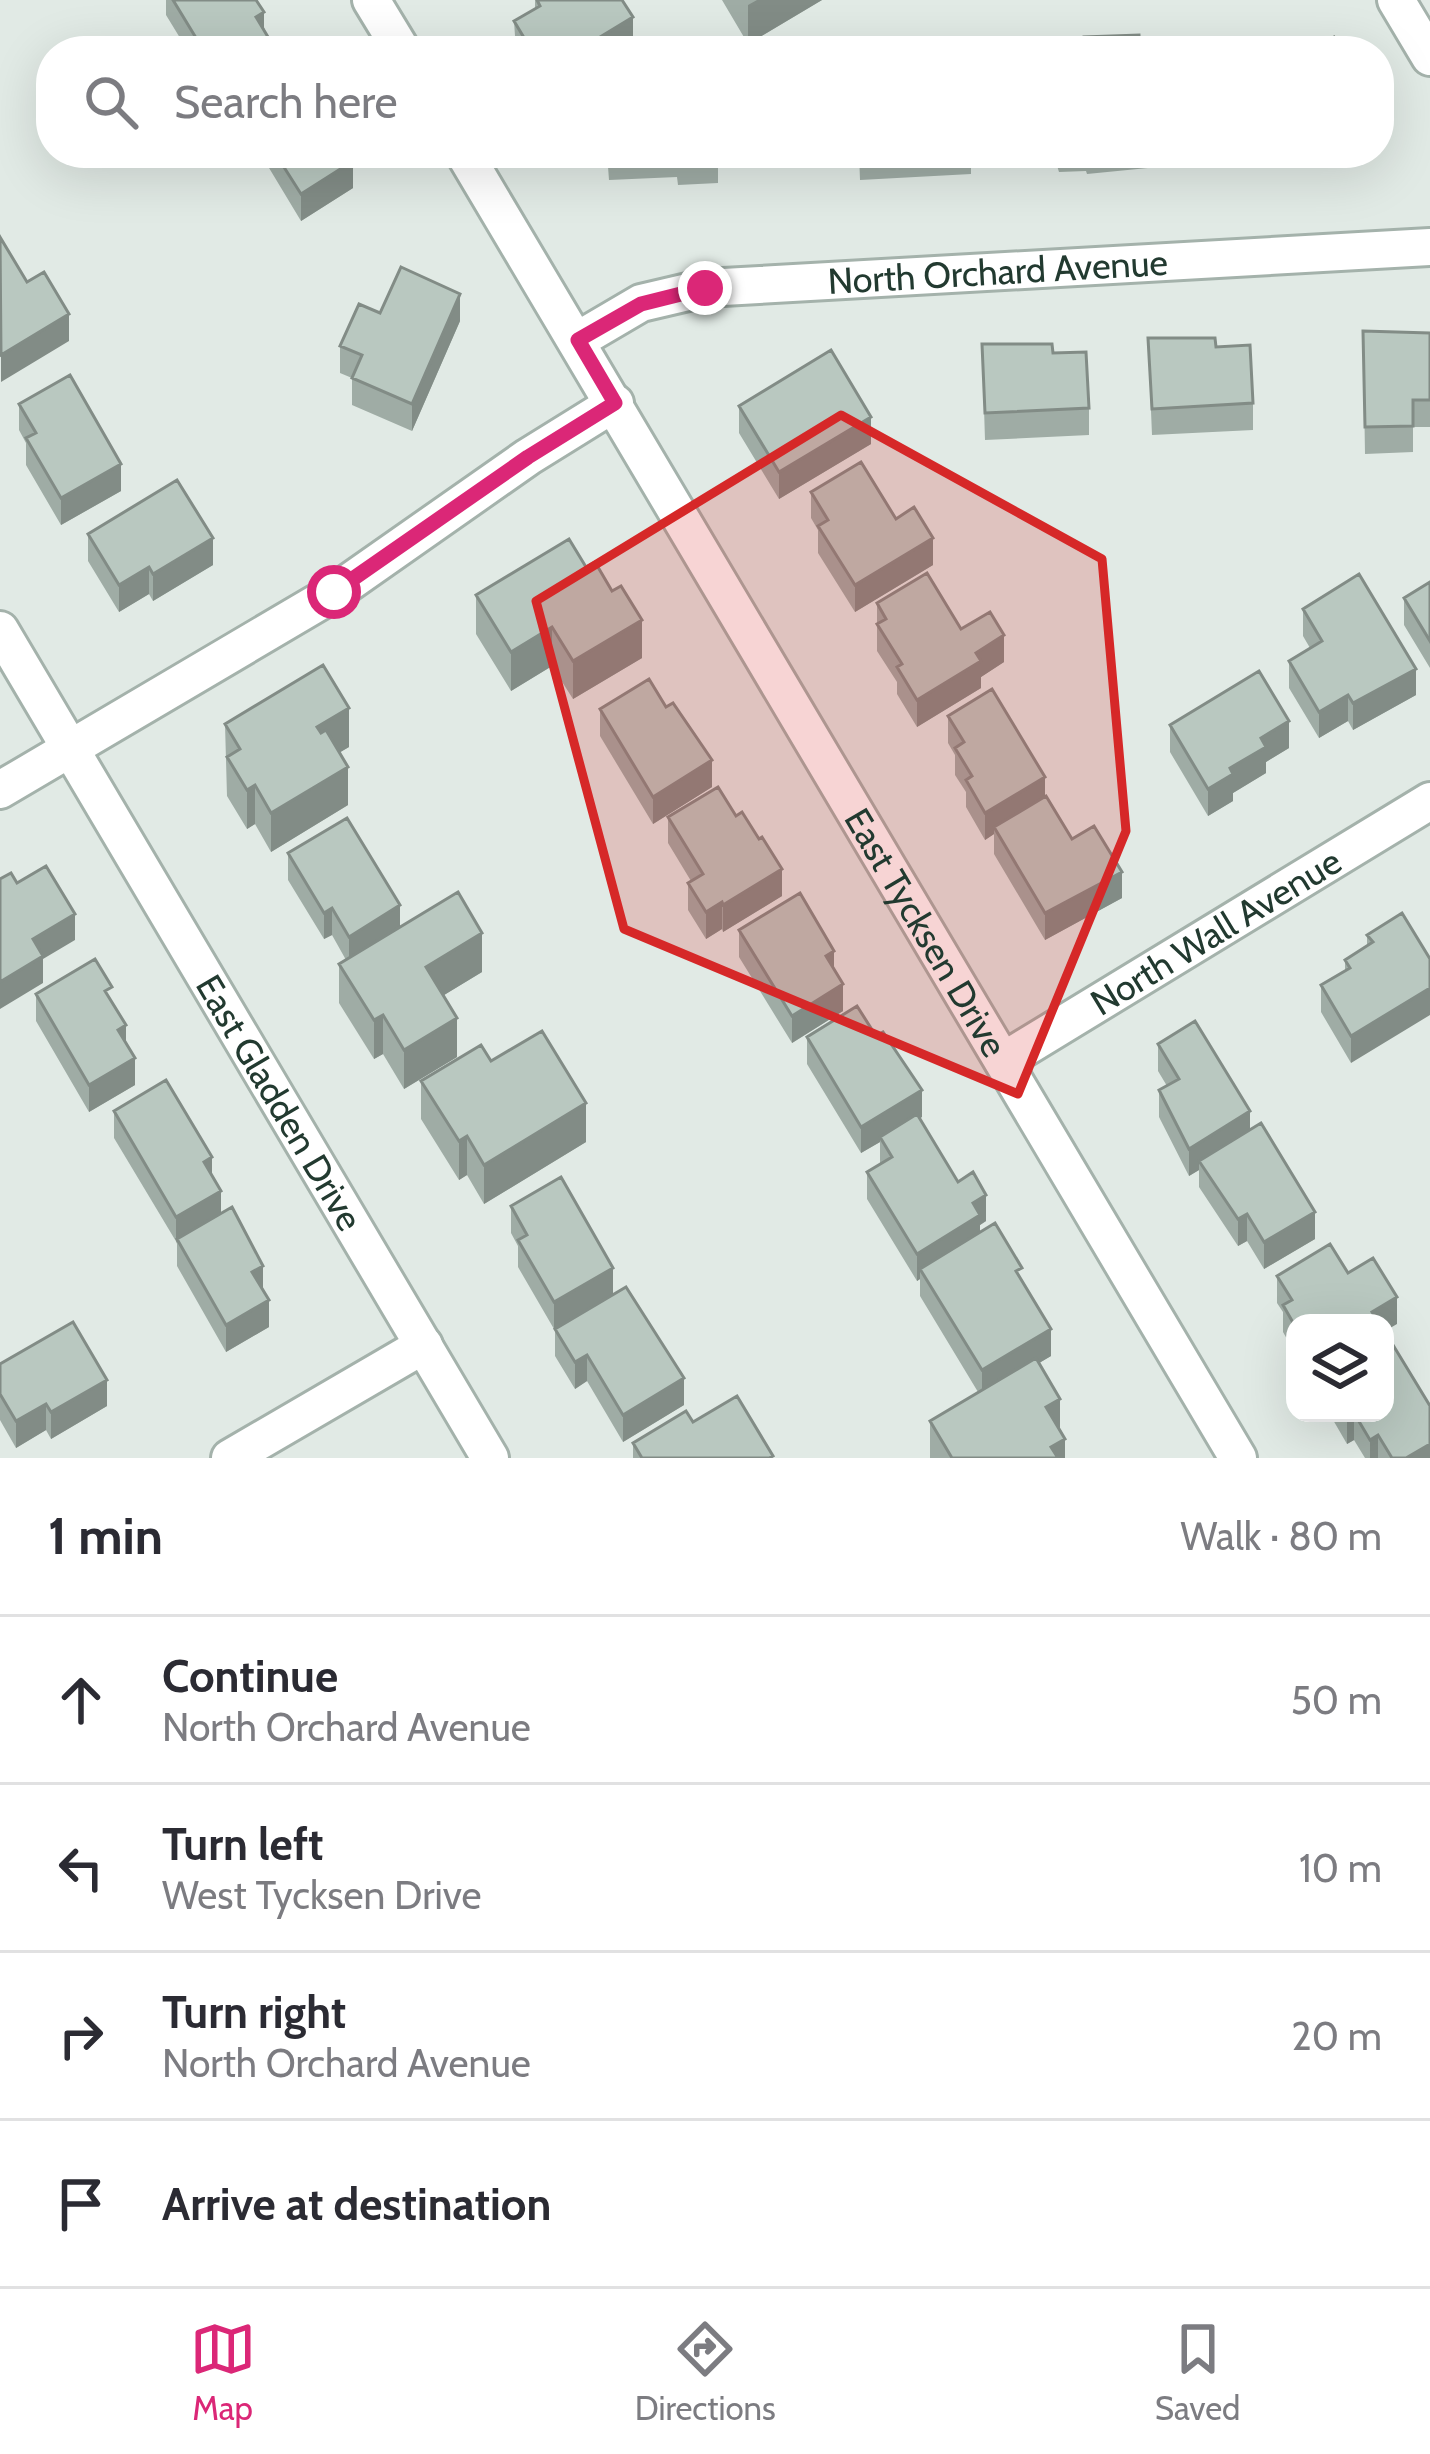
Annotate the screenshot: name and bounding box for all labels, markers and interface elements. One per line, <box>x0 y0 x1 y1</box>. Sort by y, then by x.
search box <box>36 36 1394 168</box>
icon: search <box>78 69 144 135</box>
text: Search here <box>174 75 398 129</box>
street label: North Orchard Avenue <box>826 240 1169 303</box>
route end <box>678 261 732 315</box>
route start <box>307 565 361 619</box>
street label: East Tycksen Drive <box>836 800 1017 1064</box>
street label: North Wall Avenue <box>1083 839 1349 1024</box>
street label: East Gladden Drive <box>187 967 372 1238</box>
map controls <box>1286 1314 1394 1422</box>
button: layers <box>1286 1314 1394 1422</box>
text: 1 min <box>48 1505 163 1567</box>
text: Walk · 80 m <box>1181 1512 1382 1560</box>
text: Continue <box>162 1649 338 1703</box>
icon: ahead <box>48 1667 114 1733</box>
text: 50 m <box>1291 1676 1382 1724</box>
text: North Orchard Avenue <box>162 1703 531 1751</box>
text: Turn left <box>162 1817 324 1871</box>
icon: left <box>48 1835 114 1901</box>
text: 10 m <box>1299 1844 1382 1892</box>
text: West Tycksen Drive <box>162 1871 482 1919</box>
text: Turn right <box>162 1985 346 2039</box>
icon: right <box>48 2003 114 2069</box>
text: 20 m <box>1291 2012 1382 2060</box>
text: North Orchard Avenue <box>162 2039 531 2087</box>
icon: arrive <box>48 2171 114 2237</box>
text: Arrive at destination <box>162 2177 551 2231</box>
tab: Map <box>190 2316 256 2428</box>
tab: Directions <box>635 2316 776 2428</box>
tab: Saved <box>1155 2316 1240 2428</box>

